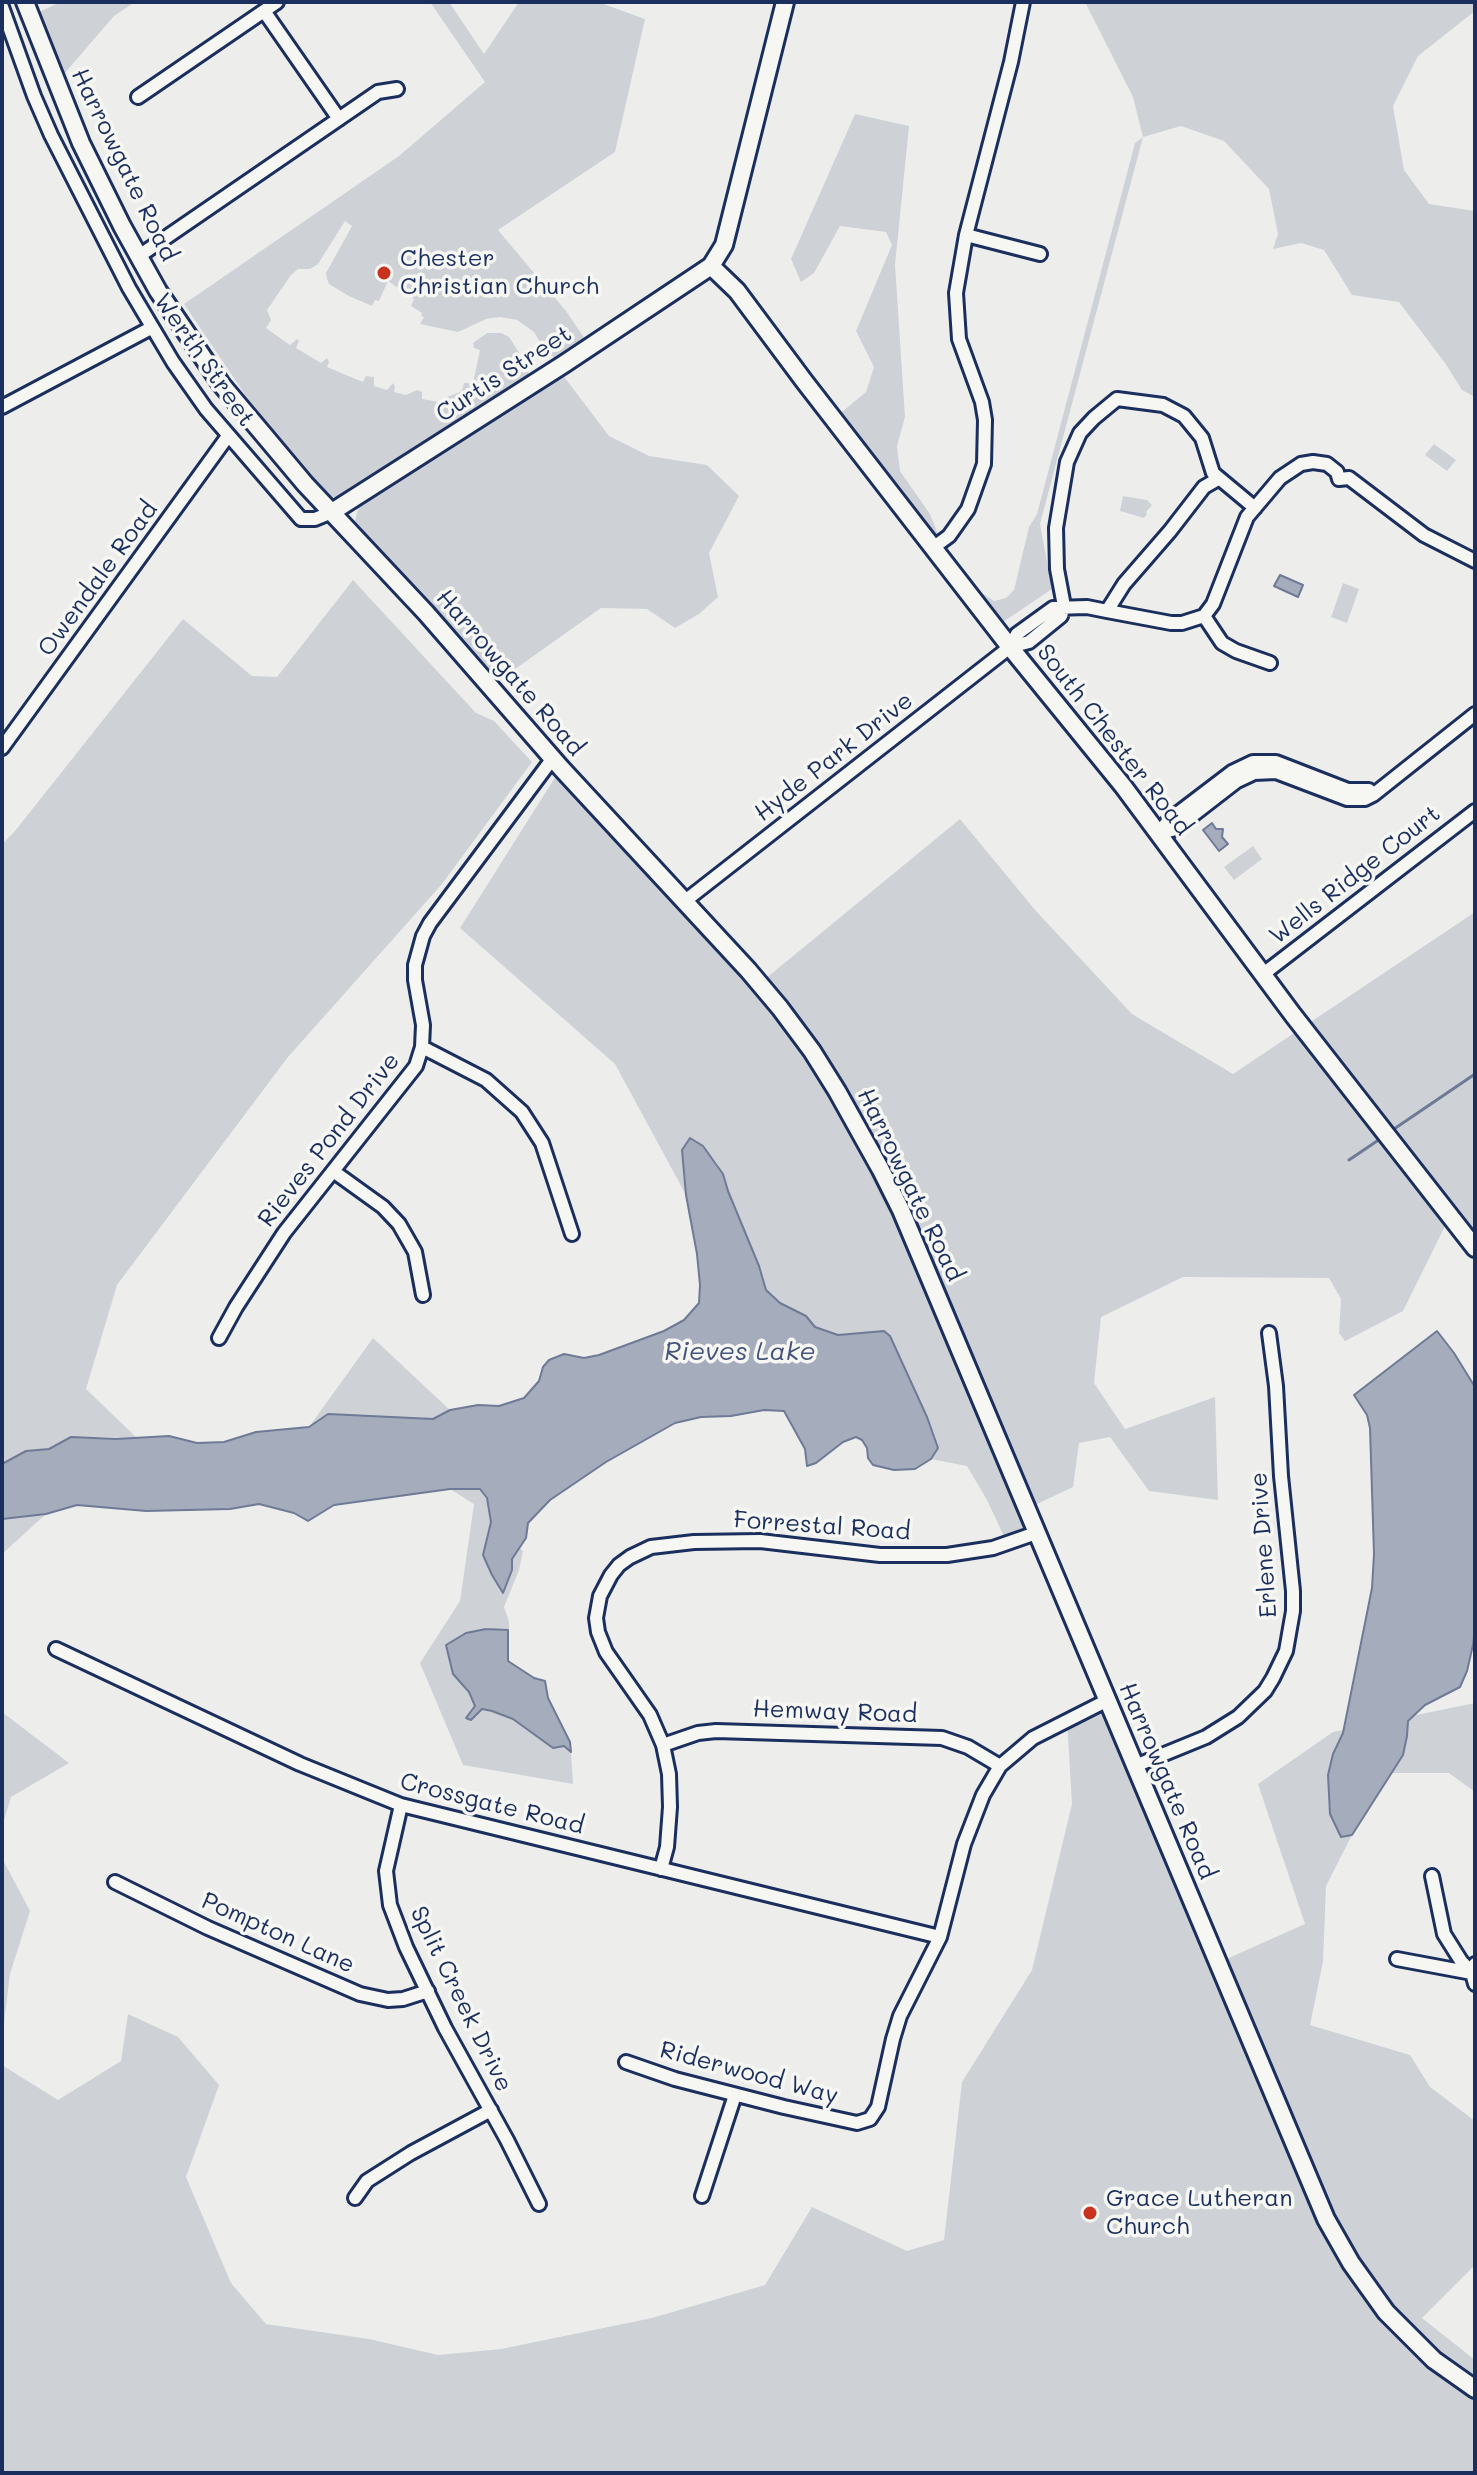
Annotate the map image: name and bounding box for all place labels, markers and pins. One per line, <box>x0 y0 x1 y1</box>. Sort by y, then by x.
place label: Chester Christian Church <box>400 245 599 301</box>
marker: Chester Christian Church <box>375 264 393 282</box>
place label: Grace Lutheran Church <box>1106 2185 1292 2241</box>
marker: Grace Lutheran Church <box>1081 2204 1099 2222</box>

